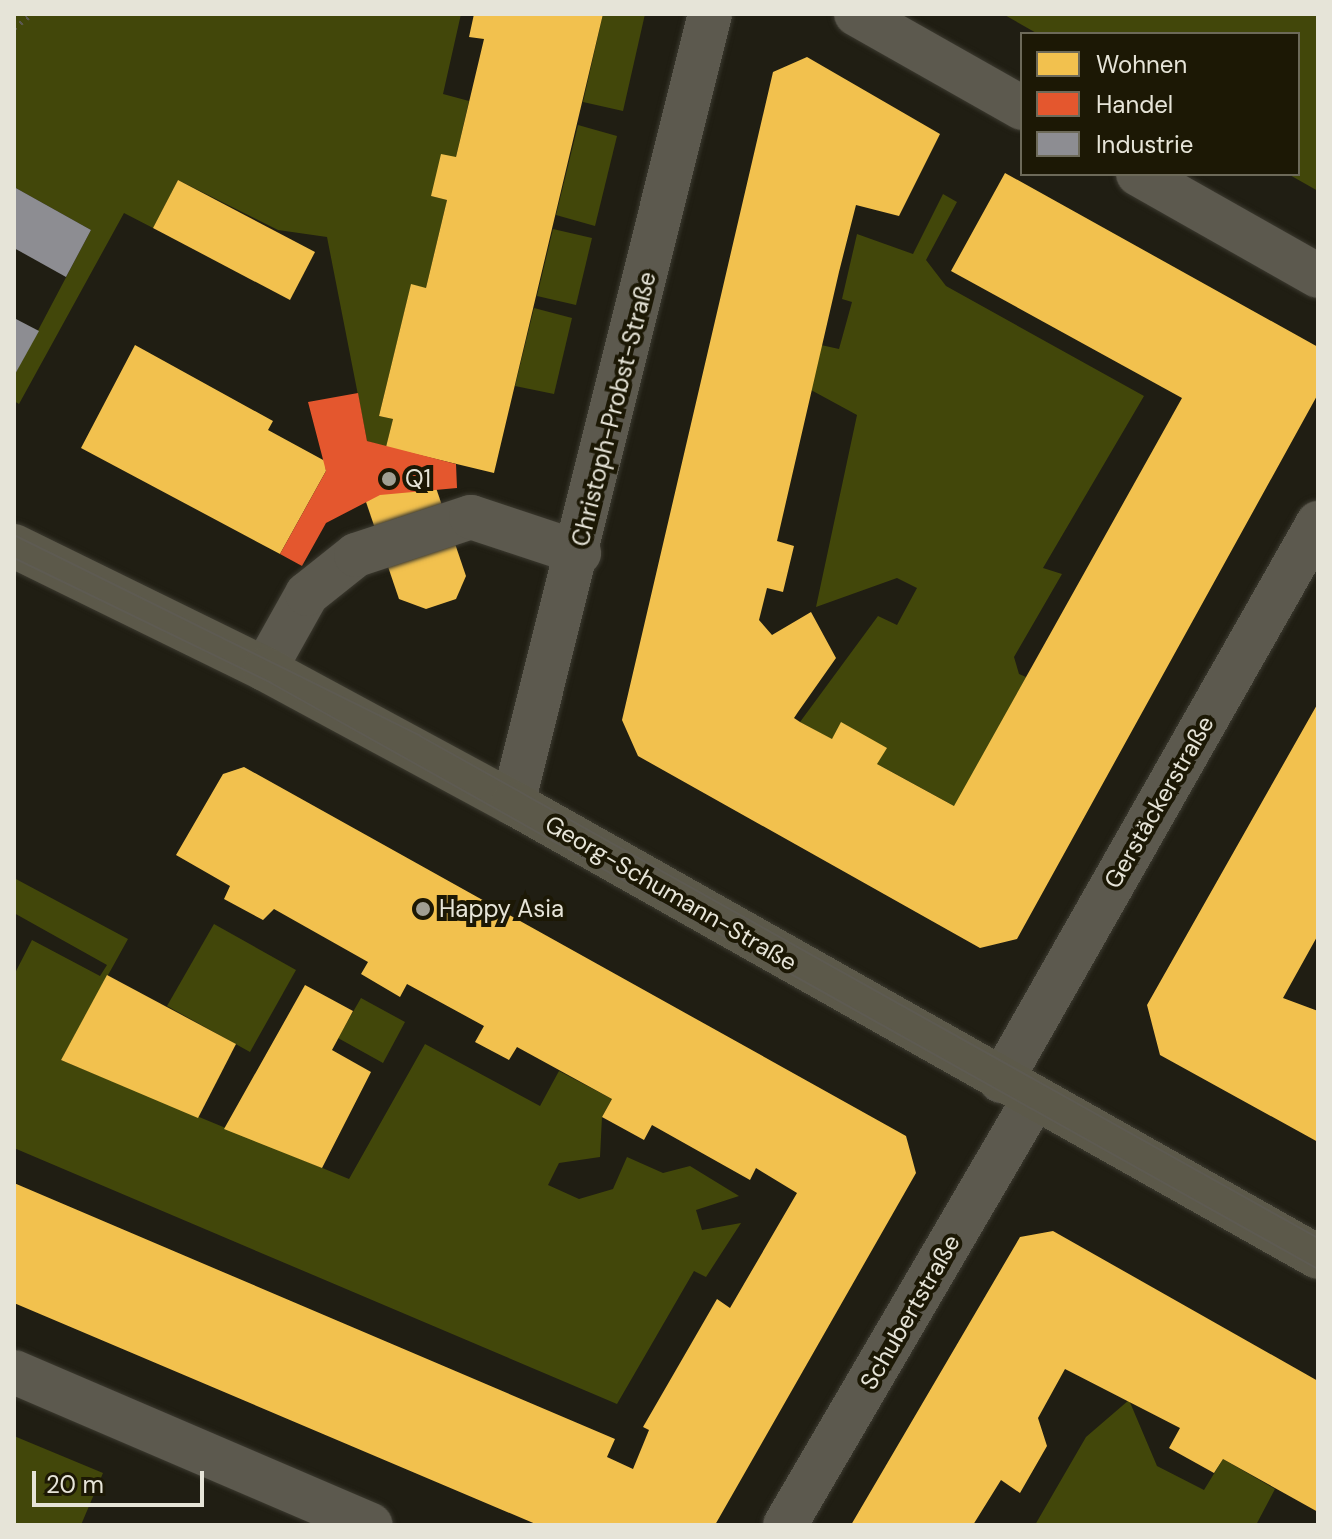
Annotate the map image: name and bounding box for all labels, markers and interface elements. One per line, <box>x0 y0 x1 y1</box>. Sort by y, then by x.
legend <box>1020 32 1300 176</box>
text: Wohnen <box>1096 49 1187 80</box>
text: Handel <box>1096 89 1173 120</box>
text: Industrie <box>1096 129 1193 160</box>
street label: Christoph-Probst-Straße <box>566 269 662 549</box>
place label: Q1 <box>405 465 431 493</box>
marker: Q1 <box>380 470 398 488</box>
street label: Gerstäckerstraße <box>1098 711 1220 893</box>
street label: Georg-Schumann-Straße <box>540 809 802 977</box>
place label: Happy Asia <box>439 895 564 923</box>
marker: Happy Asia <box>414 900 432 918</box>
street label: Schubertstraße <box>854 1229 966 1395</box>
scale bar <box>36 1455 208 1505</box>
text: 20 m <box>46 1469 104 1500</box>

